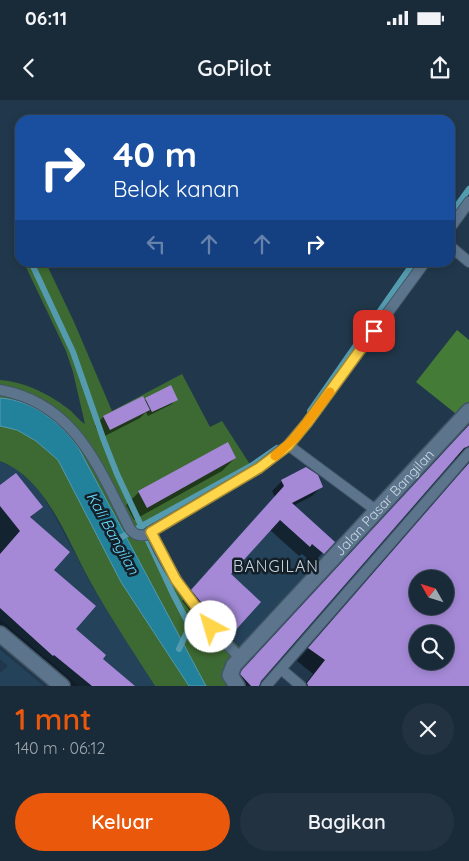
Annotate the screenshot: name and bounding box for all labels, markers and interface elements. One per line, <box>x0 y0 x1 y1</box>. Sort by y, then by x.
text: 06:11 <box>25 6 67 30</box>
icon: back <box>15 54 43 82</box>
text: GoPilot <box>197 54 272 82</box>
icon: share <box>426 54 454 82</box>
text: 40 m <box>113 132 197 176</box>
icon: right <box>30 135 95 200</box>
text: Belok kanan <box>113 175 239 203</box>
icon: left <box>142 230 170 258</box>
icon: ahead <box>195 230 223 258</box>
icon: ahead <box>248 230 276 258</box>
icon: right <box>301 230 329 258</box>
pin <box>353 310 395 352</box>
icon: arrive <box>360 317 388 345</box>
street label: Jalan Pasar Bangilan <box>331 446 438 560</box>
water label: Kali Bangilan <box>83 488 144 578</box>
district label: BANGILAN <box>233 556 319 576</box>
north arrow <box>409 570 454 615</box>
map controls <box>409 570 454 670</box>
position arrow <box>184 600 236 652</box>
button: search <box>409 625 454 670</box>
text: 1 mnt <box>15 700 92 738</box>
button: close <box>402 703 454 755</box>
text: 140 m · 06:12 <box>15 738 105 758</box>
button: Keluar <box>15 793 230 851</box>
button: Bagikan <box>240 793 454 851</box>

